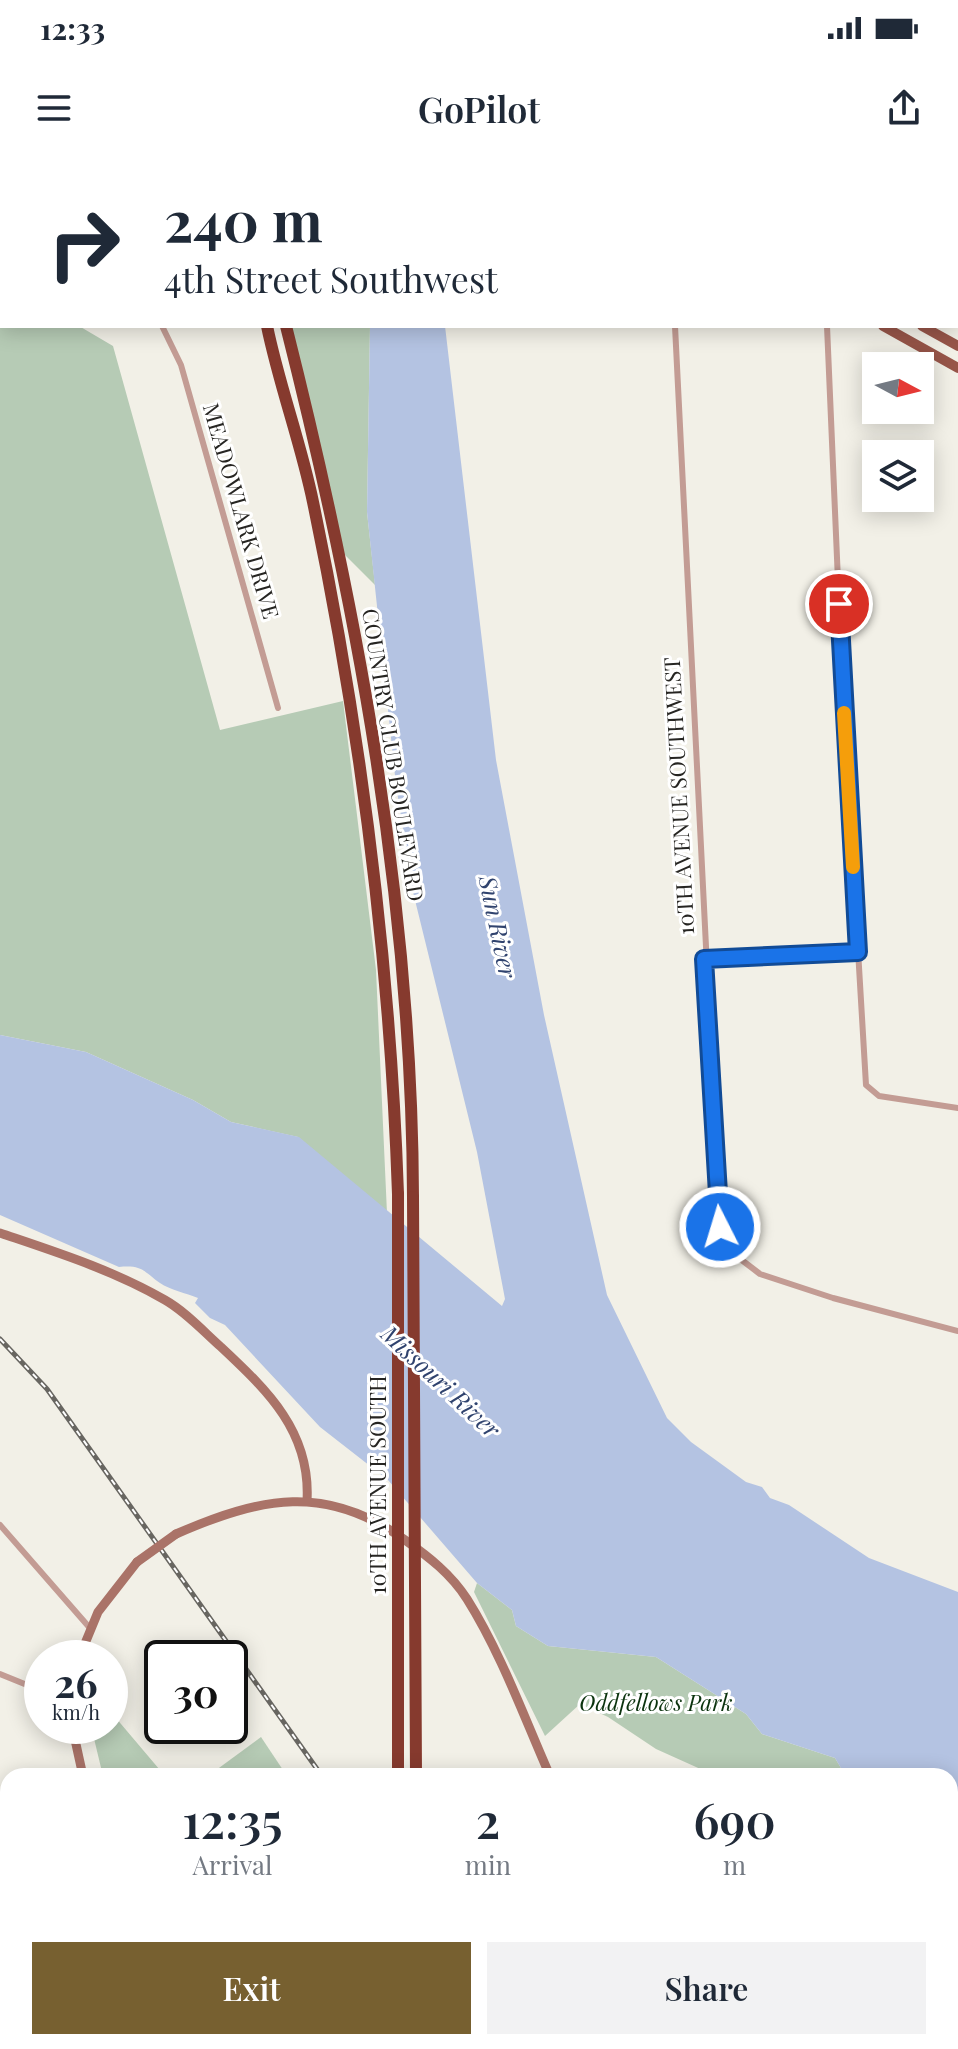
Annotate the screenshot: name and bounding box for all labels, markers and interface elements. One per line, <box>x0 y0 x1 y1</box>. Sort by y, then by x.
text: 12:33 <box>40 8 105 48</box>
text: GoPilot <box>418 84 540 132</box>
icon: menu <box>32 86 76 130</box>
icon: share <box>882 86 926 130</box>
text: 240 m <box>164 182 323 257</box>
icon: right <box>32 192 136 296</box>
text: 4th Street Southwest <box>164 254 498 302</box>
north arrow <box>862 352 934 424</box>
map controls <box>862 352 934 512</box>
street label: MEADOWLARK DRIVE <box>197 399 287 622</box>
button: layers <box>862 440 934 512</box>
pin <box>805 570 873 638</box>
icon: arrive <box>817 582 861 626</box>
street label: COUNTRY CLUB BOULEVARD <box>356 606 432 903</box>
street label: 10TH AVENUE SOUTHWEST <box>656 656 700 936</box>
water label: Sun River <box>472 872 526 981</box>
position arrow <box>678 1185 762 1269</box>
water label: Missouri River <box>374 1316 508 1444</box>
street label: 10TH AVENUE SOUTH <box>362 1375 392 1595</box>
speed limit sign: 30 <box>144 1640 248 1744</box>
text: 26 <box>54 1655 98 1708</box>
park label: Oddfellows Park <box>579 1687 733 1717</box>
text: km/h <box>52 1698 100 1725</box>
text: 12:35 <box>182 1787 283 1851</box>
text: 2 <box>476 1787 500 1851</box>
text: 690 <box>693 1787 776 1851</box>
text: Arrival <box>192 1847 272 1882</box>
text: min <box>465 1847 511 1882</box>
text: m <box>723 1847 746 1882</box>
button: Exit <box>32 1942 471 2034</box>
button: Share <box>487 1942 926 2034</box>

